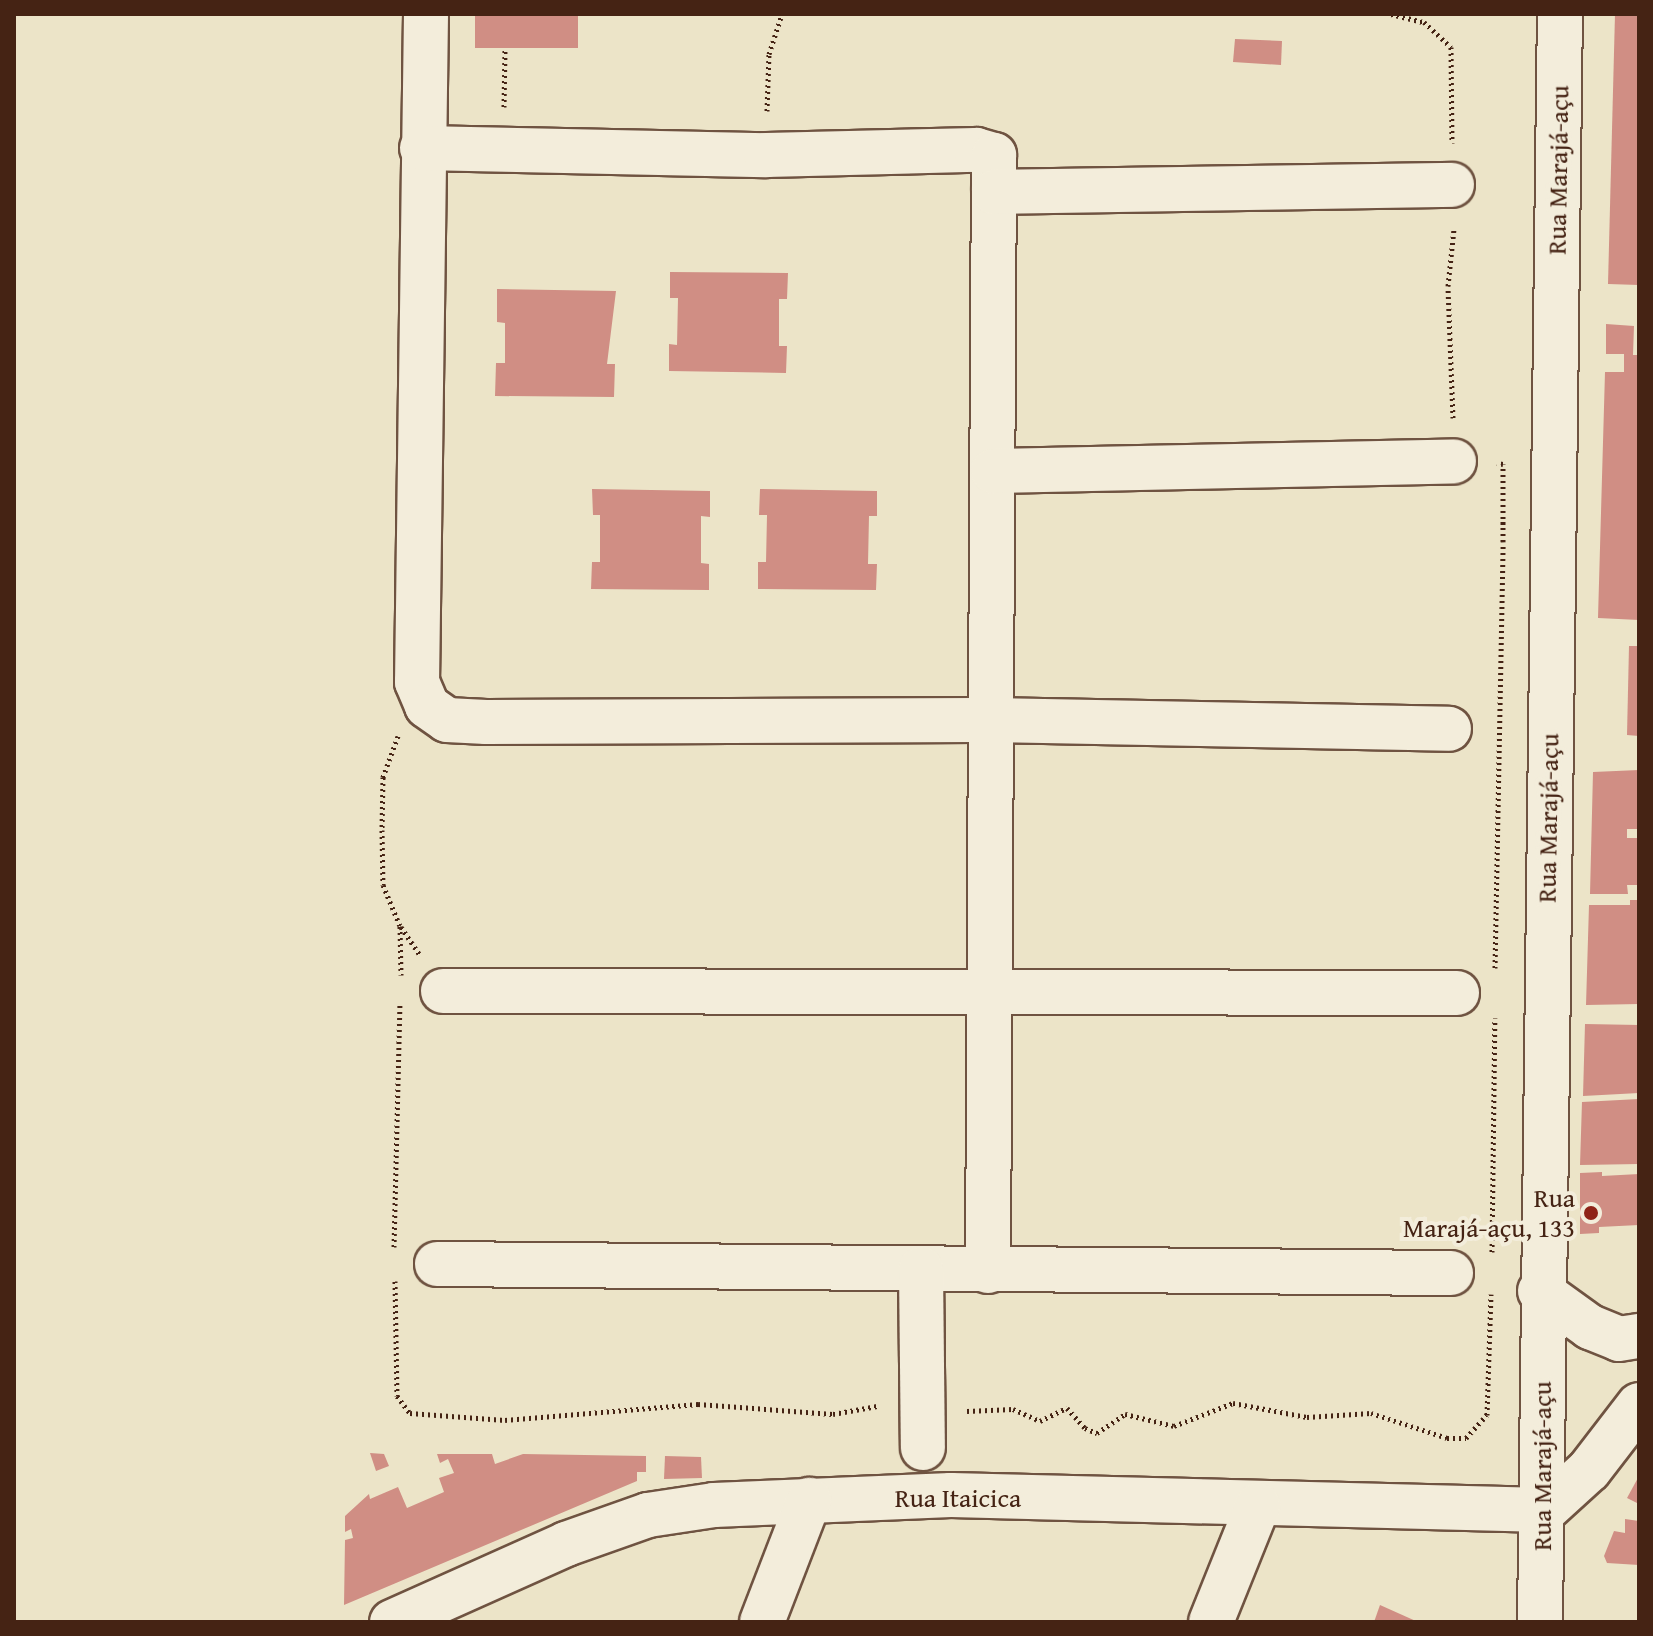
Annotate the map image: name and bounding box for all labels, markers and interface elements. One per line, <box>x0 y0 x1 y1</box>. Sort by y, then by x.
street label: Rua Marajá-açu <box>1541 85 1575 255</box>
street label: Rua Marajá-açu <box>1531 733 1565 903</box>
place label: Rua Marajá-açu, 133 <box>1403 1182 1575 1244</box>
marker: Rua Marajá-açu, 133 <box>1582 1204 1600 1222</box>
street label: Rua Marajá-açu <box>1526 1381 1558 1551</box>
street label: Rua Itaicica <box>895 1482 1021 1514</box>

